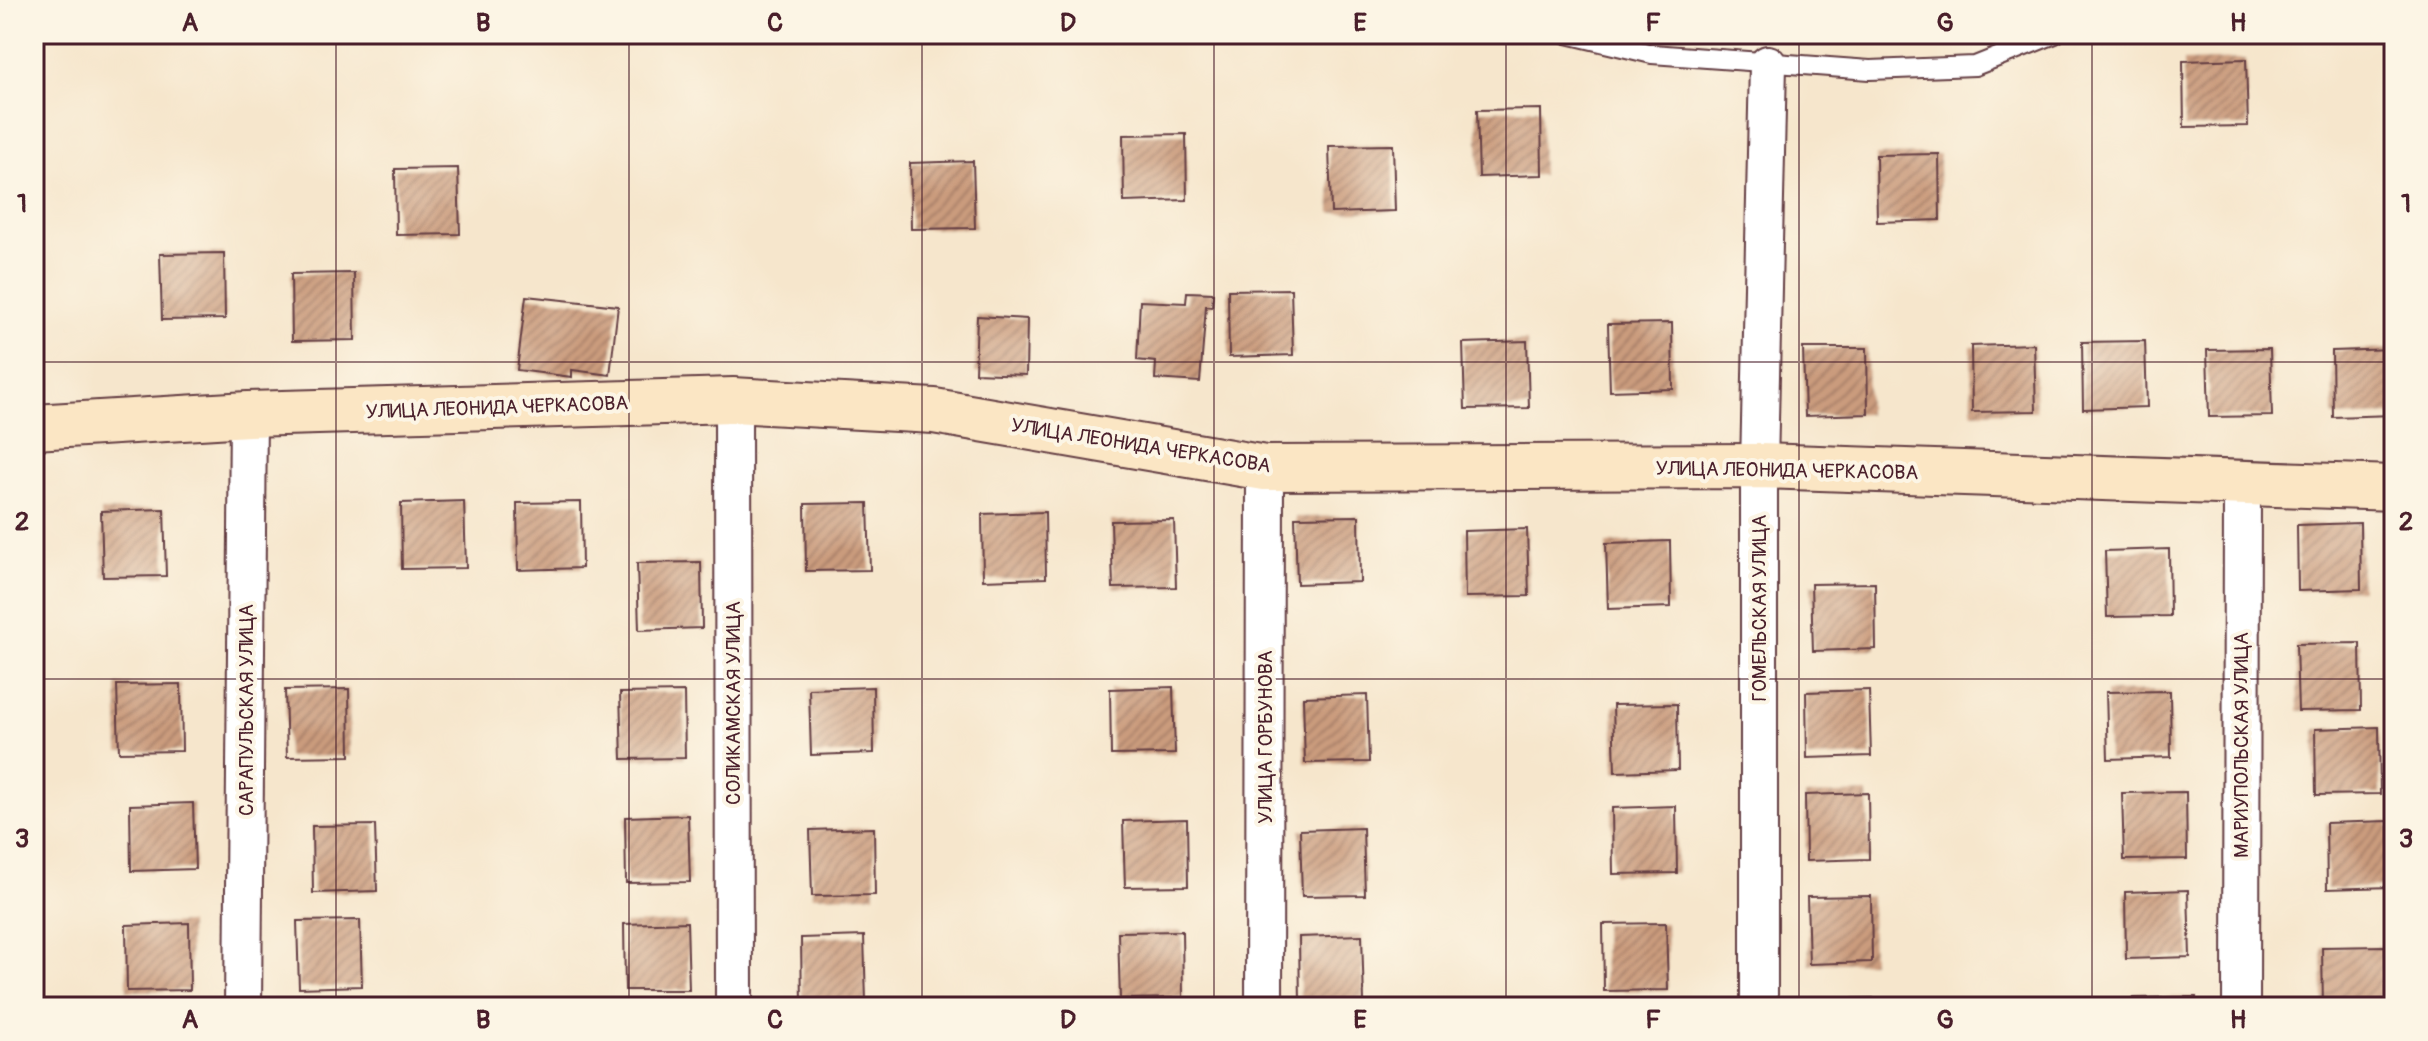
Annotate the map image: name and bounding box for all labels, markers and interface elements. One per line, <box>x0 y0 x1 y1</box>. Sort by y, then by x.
text: A <box>182 7 199 39</box>
text: B <box>476 7 490 39</box>
text: C <box>767 7 783 39</box>
text: D <box>1060 7 1076 39</box>
text: E <box>1353 7 1367 39</box>
text: F <box>1645 7 1661 39</box>
text: G <box>1936 7 1954 39</box>
text: H <box>2230 7 2246 39</box>
text: 1 <box>17 188 27 220</box>
text: 1 <box>2401 188 2411 220</box>
street label: УЛИЦА ЛЕОНИДА ЧЕРКАСОВА <box>365 390 629 425</box>
street label: УЛИЦА ЛЕОНИДА ЧЕРКАСОВА <box>1009 413 1273 478</box>
street label: УЛИЦА ЛЕОНИДА ЧЕРКАСОВА <box>1655 456 1919 485</box>
text: 2 <box>15 506 29 538</box>
text: 2 <box>2399 506 2413 538</box>
street label: ГОМЕЛЬСКАЯ УЛИЦА <box>1747 514 1772 702</box>
street label: СОЛИКАМСКАЯ УЛИЦА <box>721 601 746 805</box>
street label: САРАПУЛЬСКАЯ УЛИЦА <box>234 604 259 816</box>
street label: МАРИУПОЛЬСКАЯ УЛИЦА <box>2229 632 2254 858</box>
street label: УЛИЦА ГОРБУНОВА <box>1253 650 1278 824</box>
text: 3 <box>15 823 29 855</box>
text: 3 <box>2399 823 2413 855</box>
text: A <box>182 1004 199 1036</box>
text: B <box>476 1004 490 1036</box>
text: C <box>767 1004 783 1036</box>
text: D <box>1060 1004 1076 1036</box>
text: E <box>1353 1004 1367 1036</box>
text: F <box>1645 1004 1661 1036</box>
text: G <box>1936 1004 1954 1036</box>
text: H <box>2230 1004 2246 1036</box>

